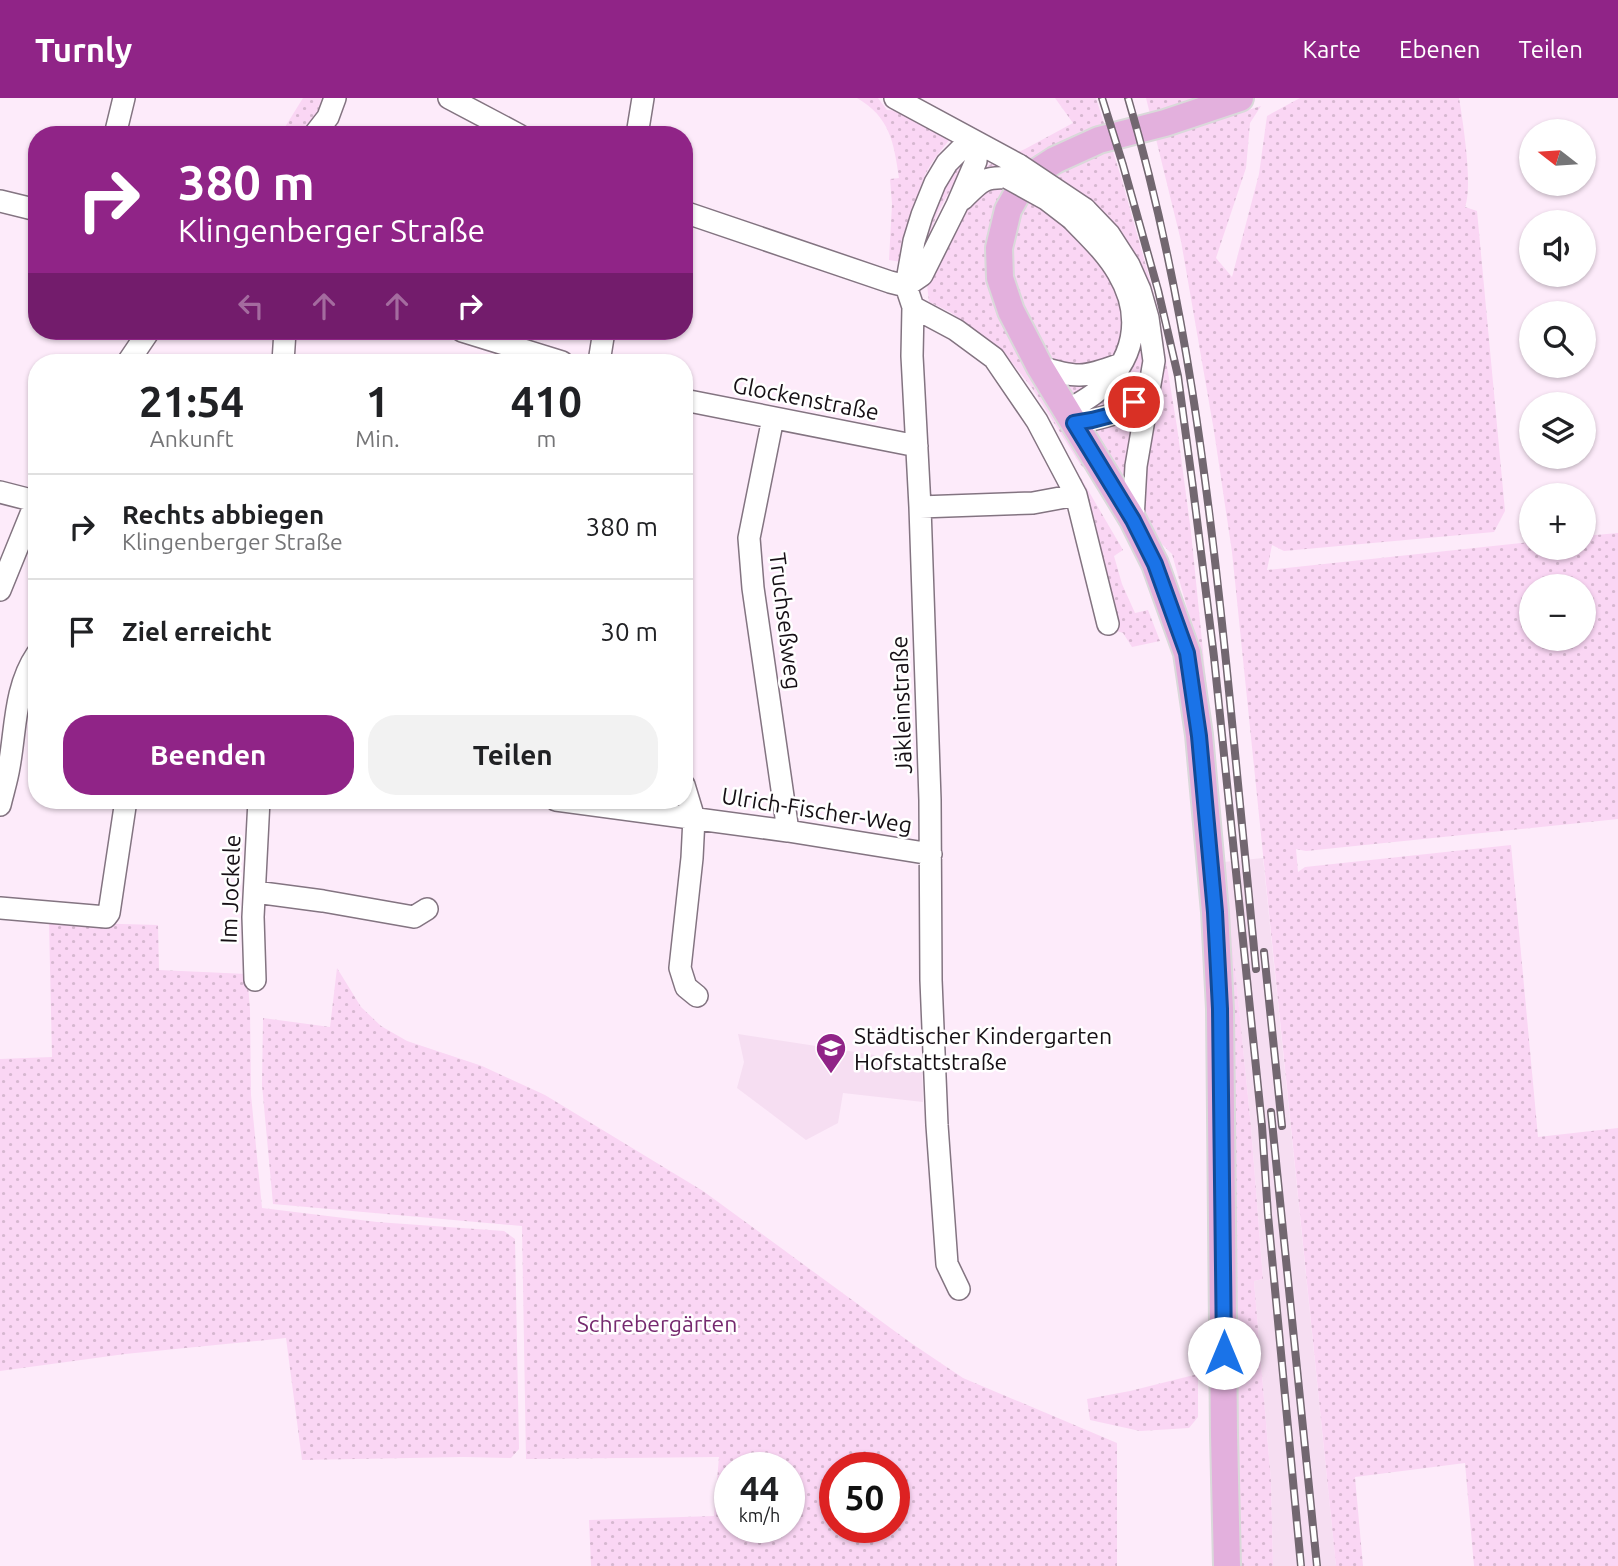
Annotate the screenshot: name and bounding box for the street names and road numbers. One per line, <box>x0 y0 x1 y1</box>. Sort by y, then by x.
street label: Glockenstraße <box>731 372 881 424</box>
street label: Truchseßweg <box>765 551 807 691</box>
street label: Jäkleinstraße <box>886 635 916 775</box>
street label: Ulrich-Fischer-Weg <box>720 783 914 837</box>
street label: Im Jockele <box>216 834 244 944</box>

